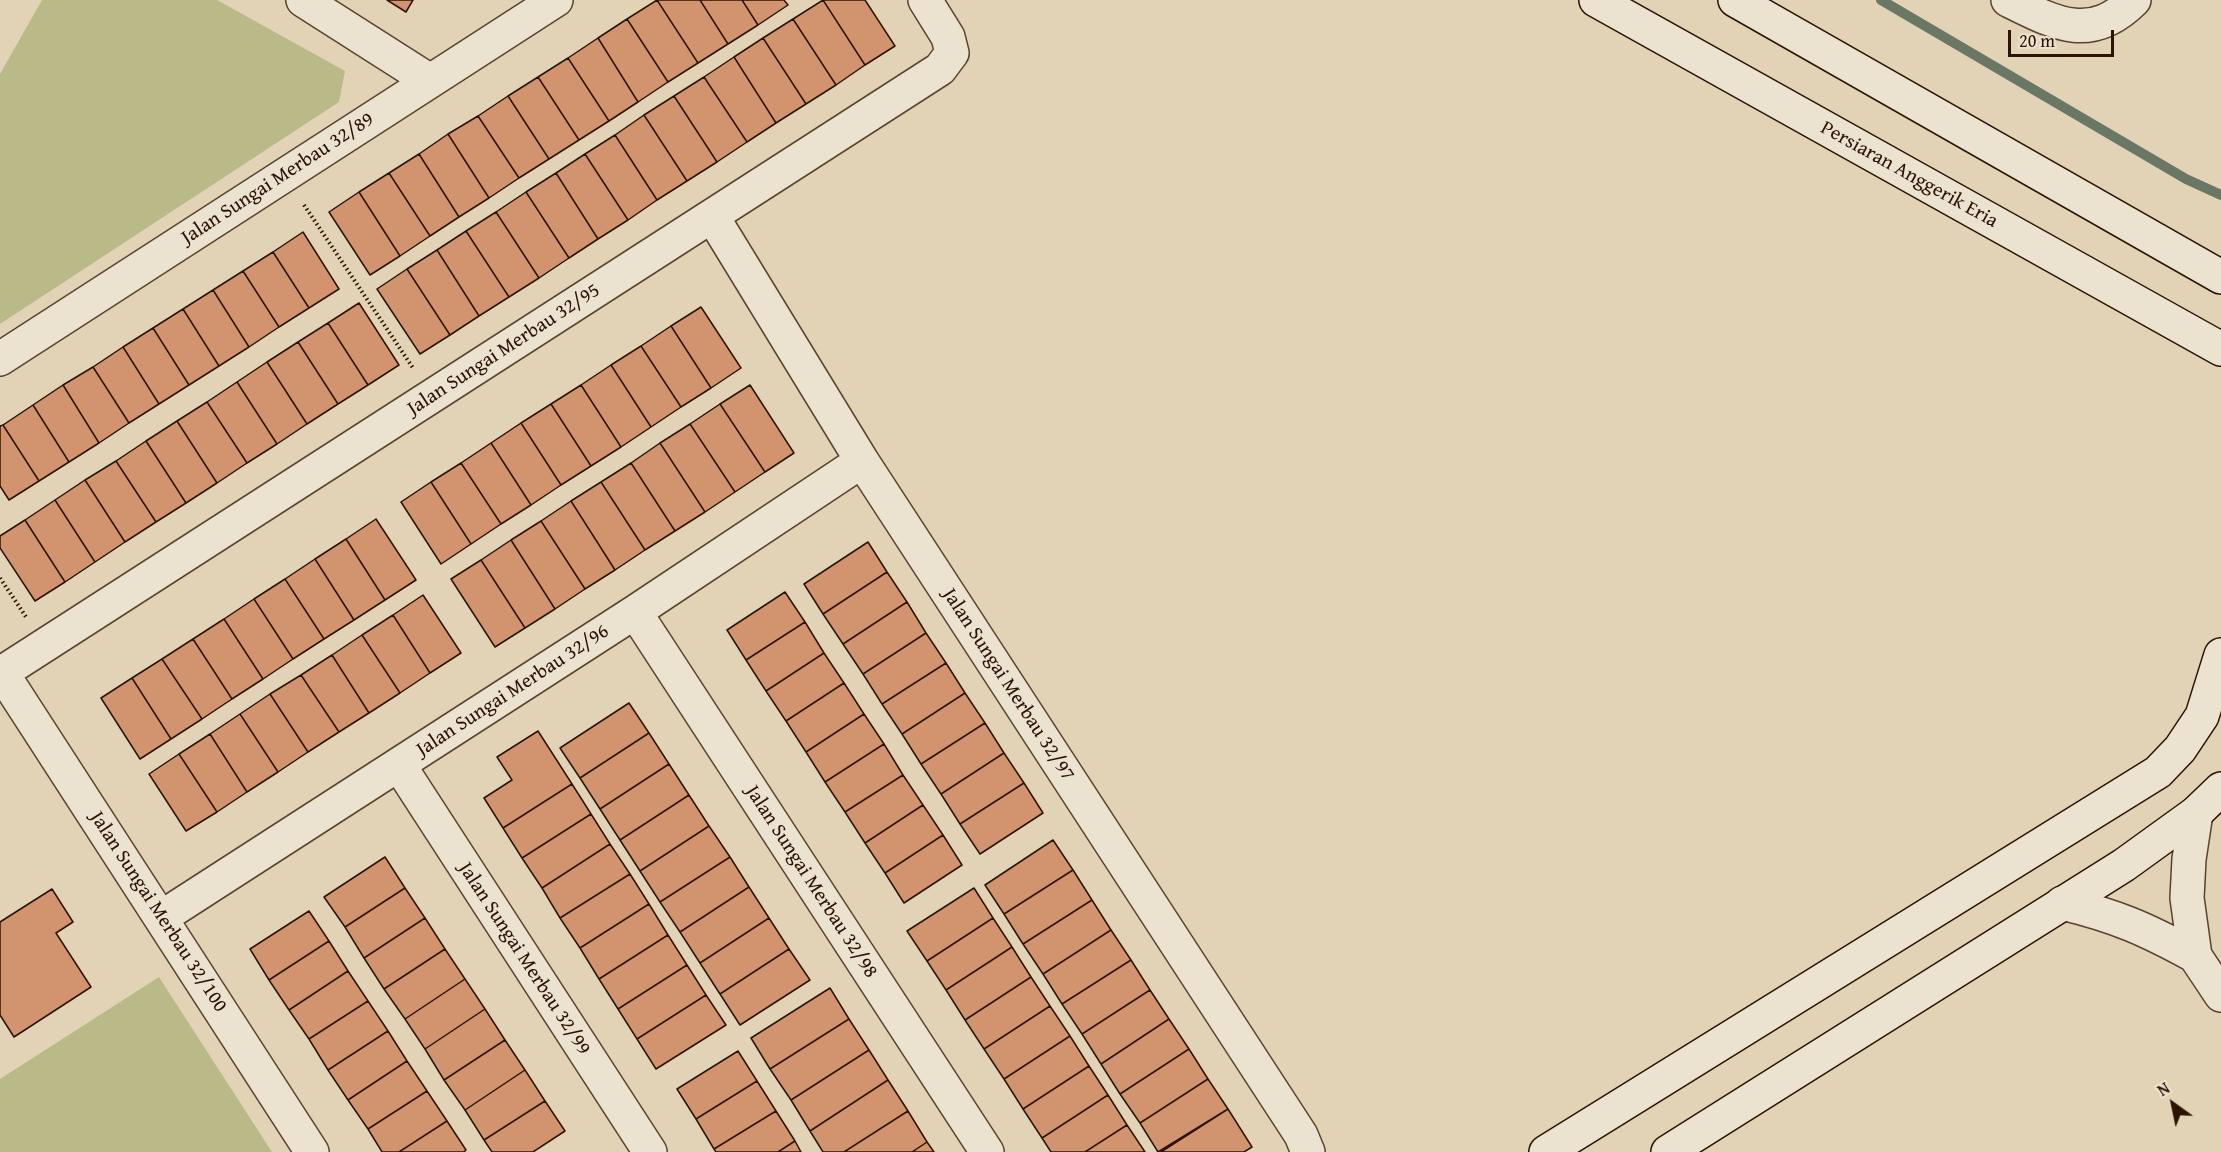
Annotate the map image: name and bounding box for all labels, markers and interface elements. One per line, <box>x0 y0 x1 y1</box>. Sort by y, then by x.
scale bar <box>2011 18 2118 56</box>
text: 20 m <box>2019 27 2055 54</box>
street label: Jalan Sungai Merbau 32/89 <box>177 108 379 250</box>
street label: Persiaran Anggerik Eria <box>1816 116 2002 234</box>
street label: Jalan Sungai Merbau 32/95 <box>403 279 605 421</box>
street label: Jalan Sungai Merbau 32/97 <box>937 584 1079 786</box>
street label: Jalan Sungai Merbau 32/96 <box>412 620 614 762</box>
street label: Jalan Sungai Merbau 32/98 <box>740 781 882 983</box>
street label: Jalan Sungai Merbau 32/100 <box>84 807 232 1017</box>
street label: Jalan Sungai Merbau 32/99 <box>453 858 595 1060</box>
north arrow <box>2143 1074 2203 1134</box>
text: N <box>2152 1076 2174 1102</box>

